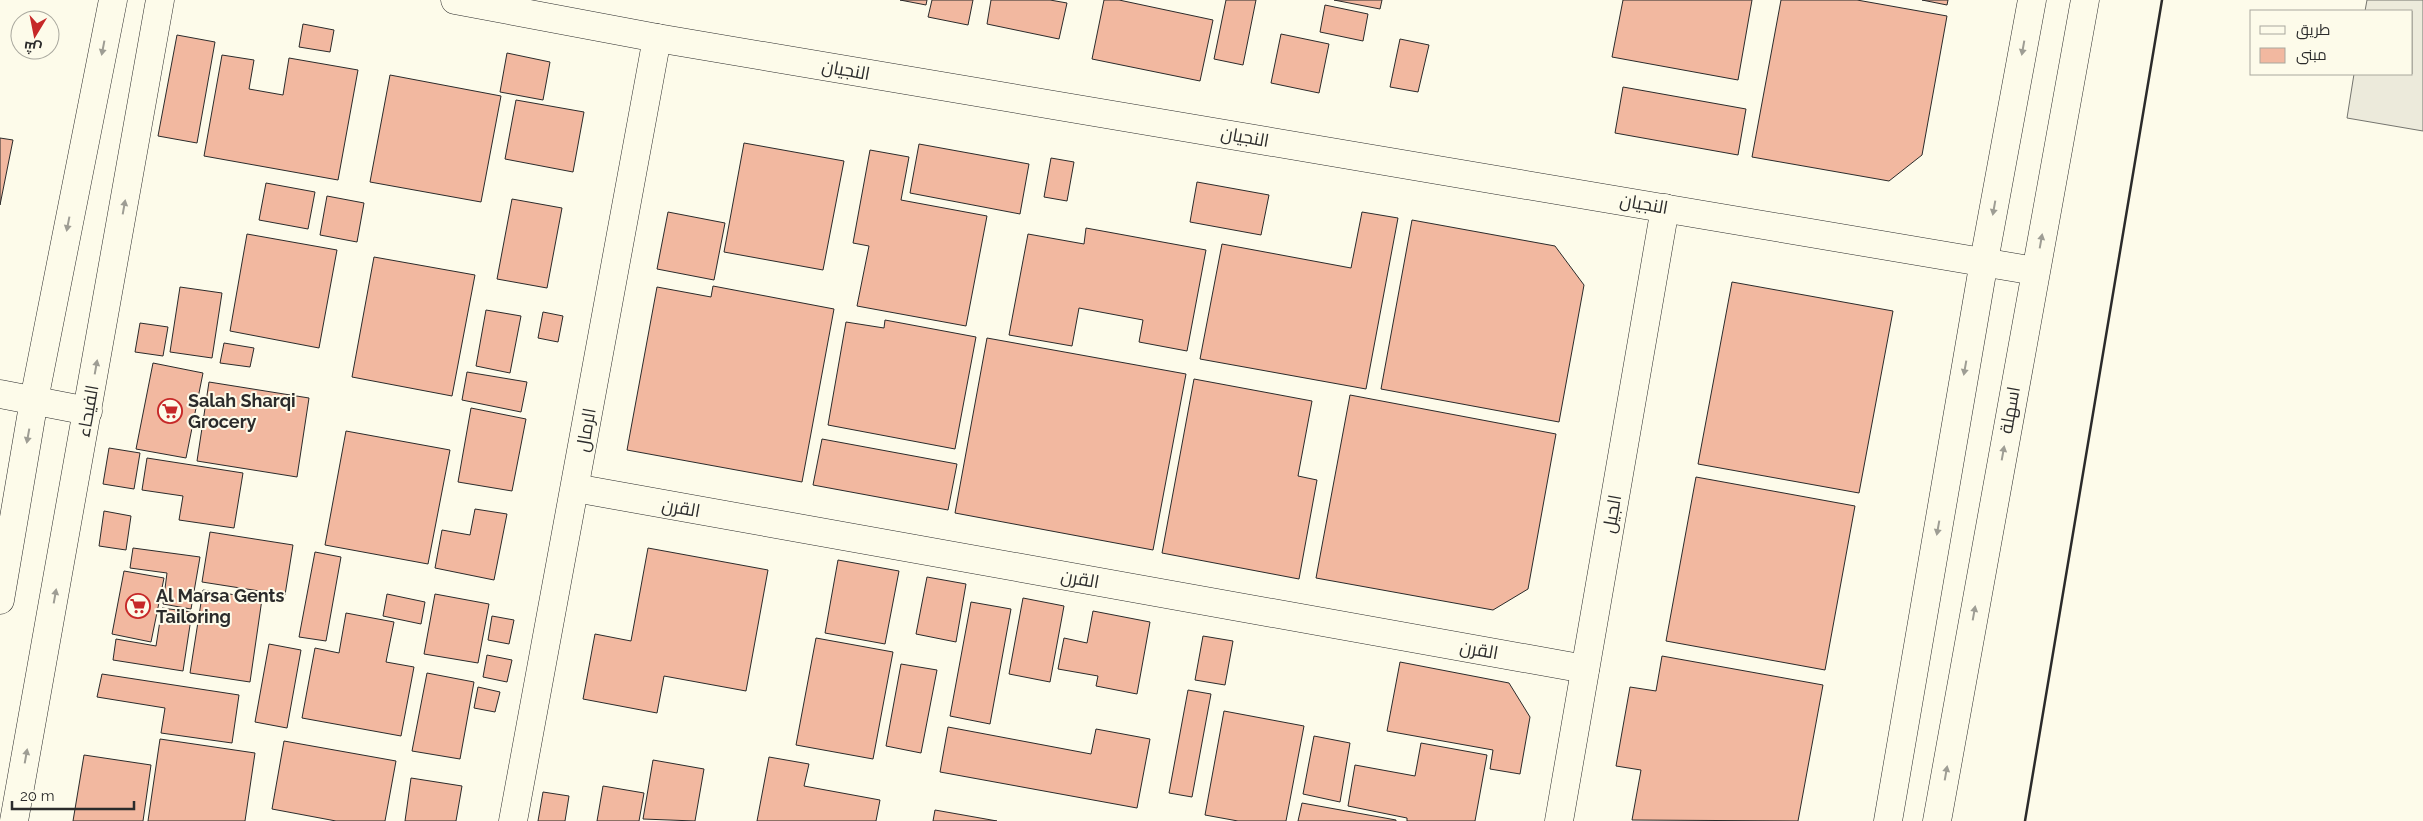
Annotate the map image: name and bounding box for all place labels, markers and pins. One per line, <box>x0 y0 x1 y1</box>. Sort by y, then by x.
place label: Salah Sharqi Grocery <box>188 390 296 432</box>
supermarket icon: Salah Sharqi Grocery <box>157 398 183 424</box>
place label: Al Marsa Gents Tailoring <box>156 585 284 627</box>
supermarket icon: Al Marsa Gents Tailoring <box>125 593 151 619</box>

